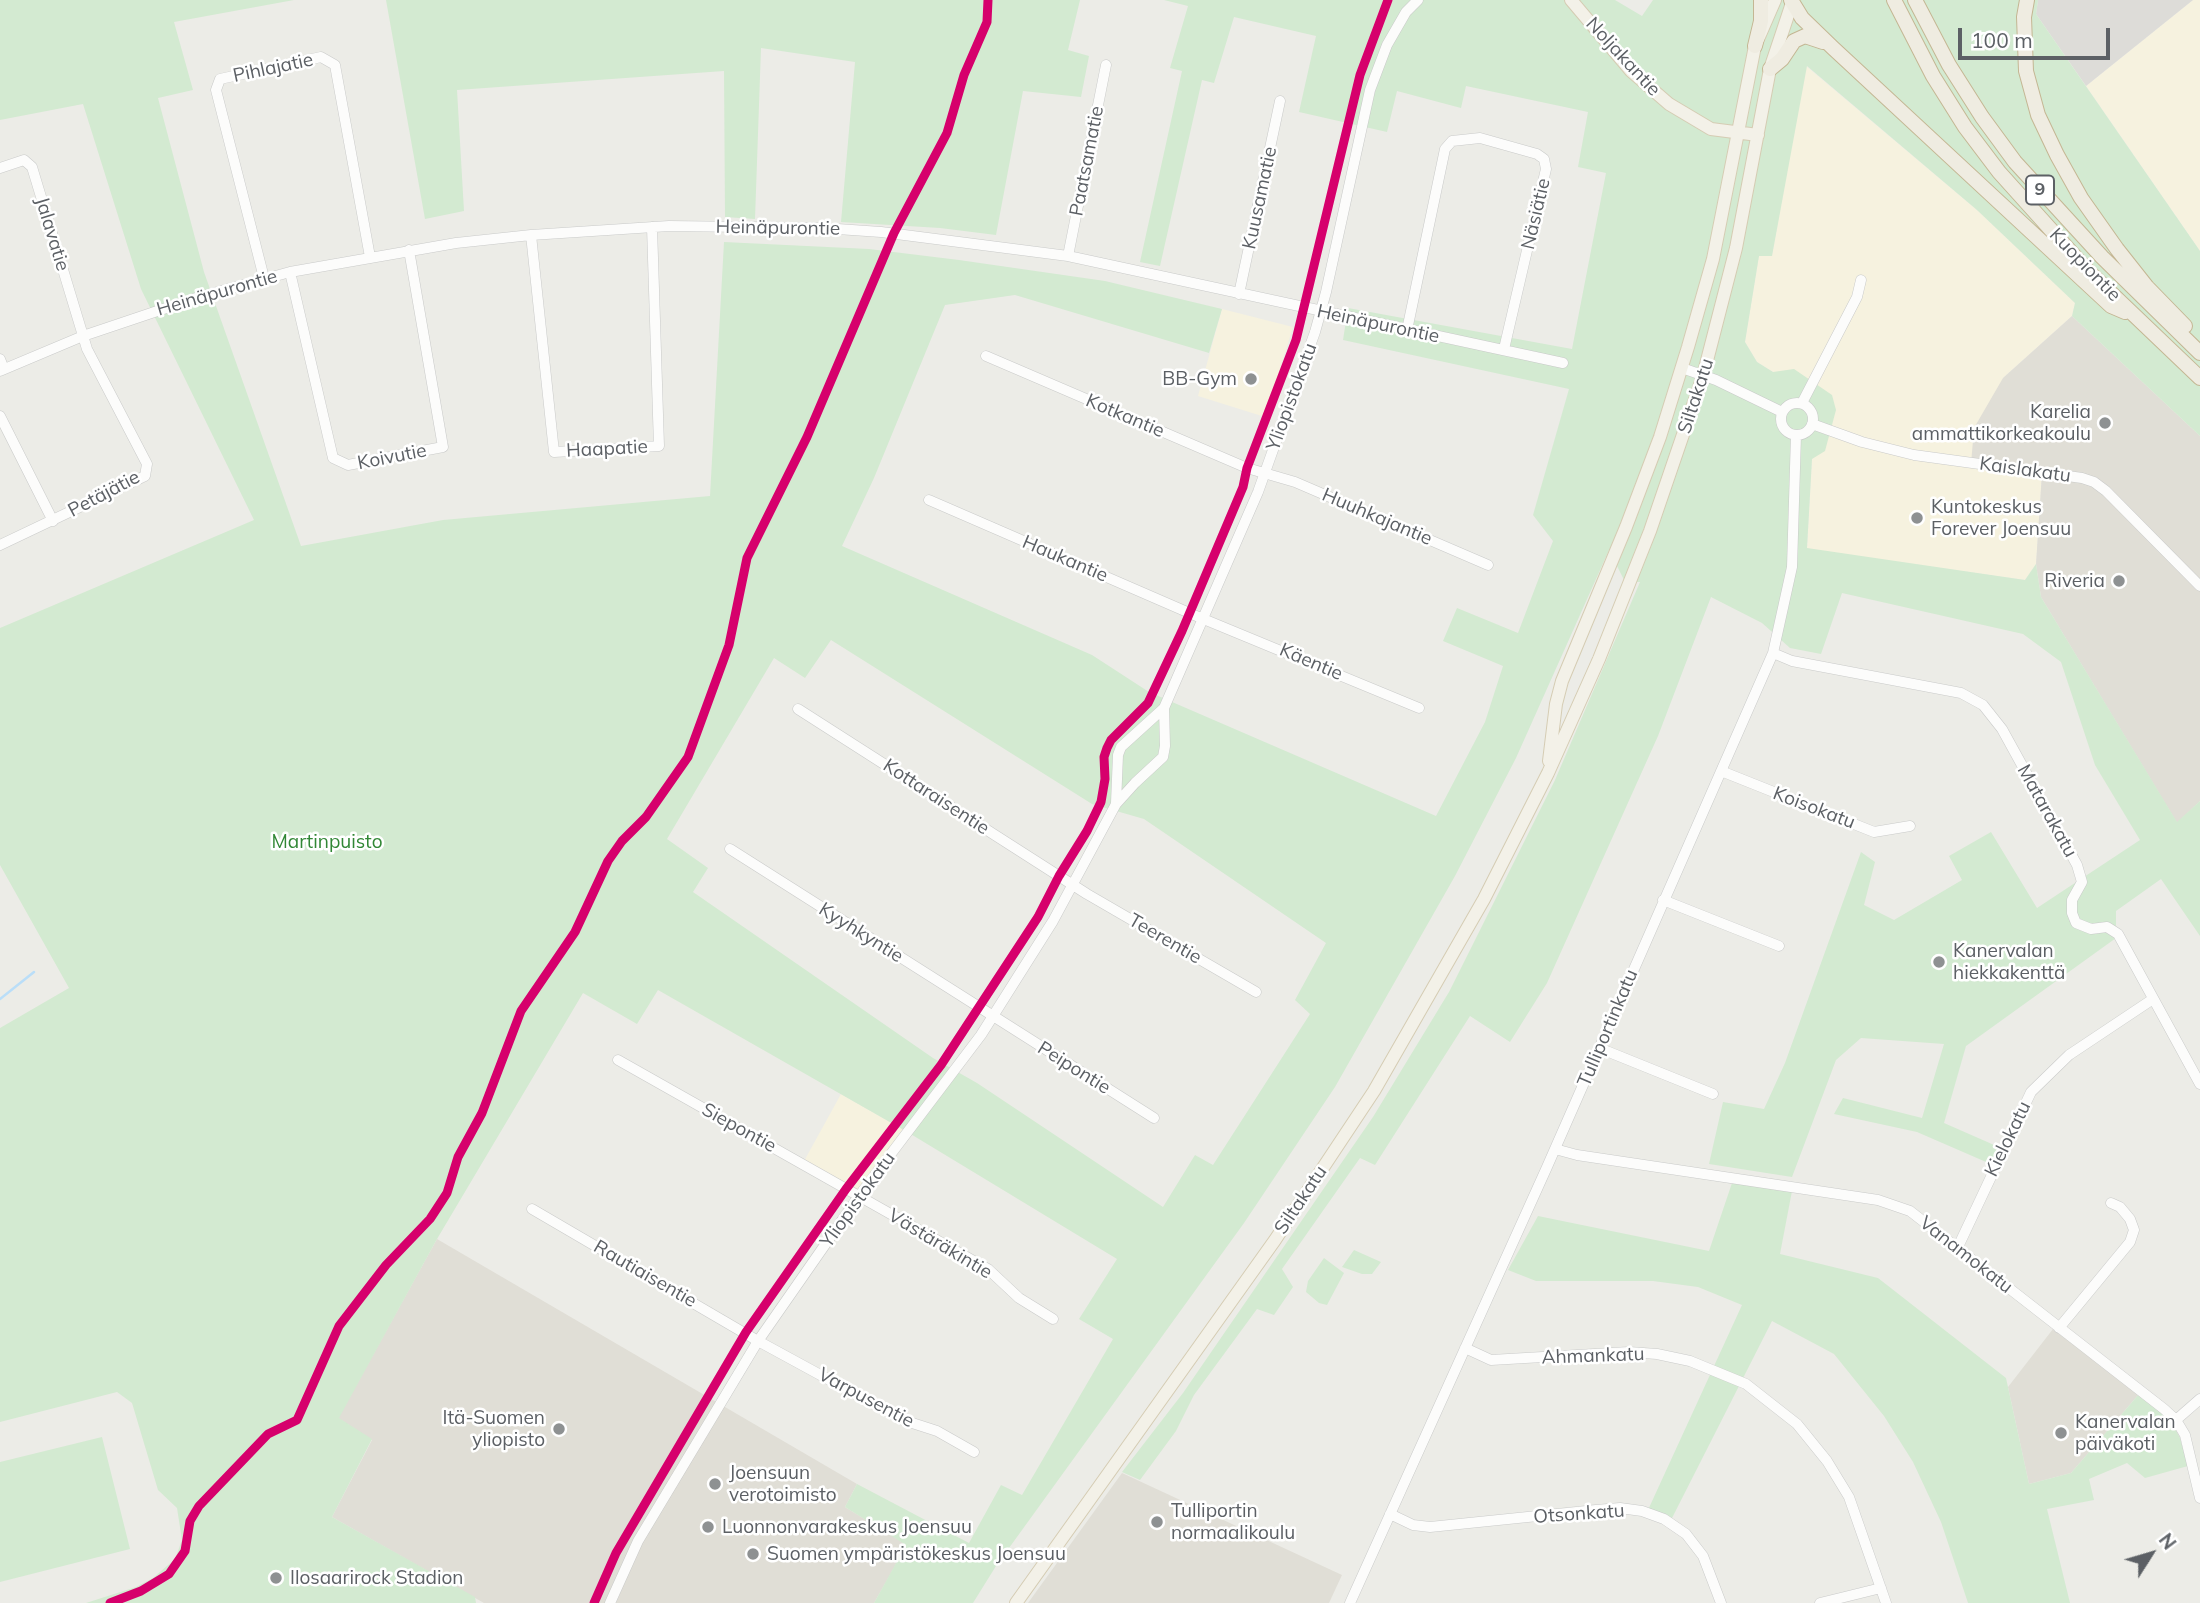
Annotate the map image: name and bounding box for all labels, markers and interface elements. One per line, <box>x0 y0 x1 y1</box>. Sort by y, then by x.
street label: Noljakantie <box>1581 13 1665 101</box>
scale bar <box>1962 14 2114 58</box>
text: 100 m <box>1971 27 2033 53</box>
street label: Pihlajatie <box>231 48 315 88</box>
street label: Paatsamatie <box>1065 104 1109 218</box>
street label: Kuusamatie <box>1238 145 1282 251</box>
street label: Näsiätie <box>1517 176 1555 252</box>
road number: 9 <box>2026 176 2054 204</box>
street label: Jalavatie <box>30 194 74 274</box>
street label: Heinäpurontie <box>716 216 840 240</box>
street label: Kuopiontie <box>2044 224 2126 306</box>
street label: Heinäpurontie <box>154 265 280 321</box>
street label: Heinäpurontie <box>1315 300 1441 348</box>
street label: Yliopistokatu <box>1262 340 1322 454</box>
street label: Siltakatu <box>1673 356 1719 436</box>
place label: BB-Gym <box>1162 368 1237 390</box>
marker: BB-Gym <box>1243 371 1259 387</box>
street label: Kotkantie <box>1082 389 1168 443</box>
place label: Karelia ammattikorkeakoulu <box>1912 401 2091 445</box>
marker: Karelia ammattikorkeakoulu <box>2097 415 2113 431</box>
street label: Haapatie <box>566 435 648 463</box>
street label: Koivutie <box>356 439 428 475</box>
street label: Kaislakatu <box>1978 452 2072 488</box>
street label: Petäjätie <box>64 466 144 522</box>
street label: Huuhkajantie <box>1319 484 1435 550</box>
place label: Kuntokeskus Forever Joensuu <box>1931 496 2071 540</box>
marker: Kuntokeskus Forever Joensuu <box>1909 510 1925 526</box>
street label: Haukantie <box>1019 531 1111 587</box>
place label: Riveria <box>2044 570 2105 592</box>
marker: Riveria <box>2111 573 2127 589</box>
street label: Käentie <box>1276 639 1346 685</box>
street label: Kottaraisentie <box>879 754 993 840</box>
street label: Matarakatu <box>2012 761 2082 861</box>
street label: Koisokatu <box>1770 782 1858 834</box>
park label: Martinpuisto <box>271 831 383 853</box>
street label: Kyyhkyntie <box>815 898 907 968</box>
street label: Teerentie <box>1124 909 1206 969</box>
place label: Kanervalan hiekkakenttä <box>1953 940 2065 984</box>
marker: Kanervalan hiekkakenttä <box>1931 954 1947 970</box>
street label: Tulliportinkatu <box>1573 966 1643 1090</box>
street label: Peipontie <box>1033 1037 1115 1099</box>
street label: Siepontie <box>698 1098 780 1158</box>
street label: Kielokatu <box>1980 1098 2036 1180</box>
street label: Yliopistokatu <box>816 1148 900 1252</box>
street label: Siltakatu <box>1270 1161 1332 1239</box>
street label: Västäräkintie <box>884 1204 996 1284</box>
street label: Vanamokatu <box>1915 1211 2017 1299</box>
street label: Rautiaisentie <box>590 1235 700 1313</box>
street label: Ahmankatu <box>1541 1343 1645 1369</box>
street label: Varpusentie <box>814 1363 918 1433</box>
place label: Itä-Suomen yliopisto <box>442 1407 545 1451</box>
place label: Kanervalan päiväkoti <box>2075 1411 2176 1455</box>
marker: Itä-Suomen yliopisto <box>551 1421 567 1437</box>
marker: Kanervalan päiväkoti <box>2053 1425 2069 1441</box>
place label: Joensuun verotoimisto <box>729 1462 837 1506</box>
marker: Joensuun verotoimisto <box>707 1476 723 1492</box>
street label: Otsonkatu <box>1533 1499 1625 1529</box>
place label: Tulliportin normaalikoulu <box>1171 1500 1295 1544</box>
marker: Tulliportin normaalikoulu <box>1149 1514 1165 1530</box>
place label: Luonnonvarakeskus Joensuu <box>722 1516 972 1538</box>
marker: Luonnonvarakeskus Joensuu <box>700 1519 716 1535</box>
north arrow <box>2116 1519 2186 1589</box>
text: N <box>2154 1528 2182 1554</box>
place label: Suomen ympäristökeskus Joensuu <box>767 1543 1066 1565</box>
marker: Suomen ympäristökeskus Joensuu <box>745 1546 761 1562</box>
place label: Ilosaarirock Stadion <box>290 1567 463 1589</box>
marker: Ilosaarirock Stadion <box>268 1570 284 1586</box>

